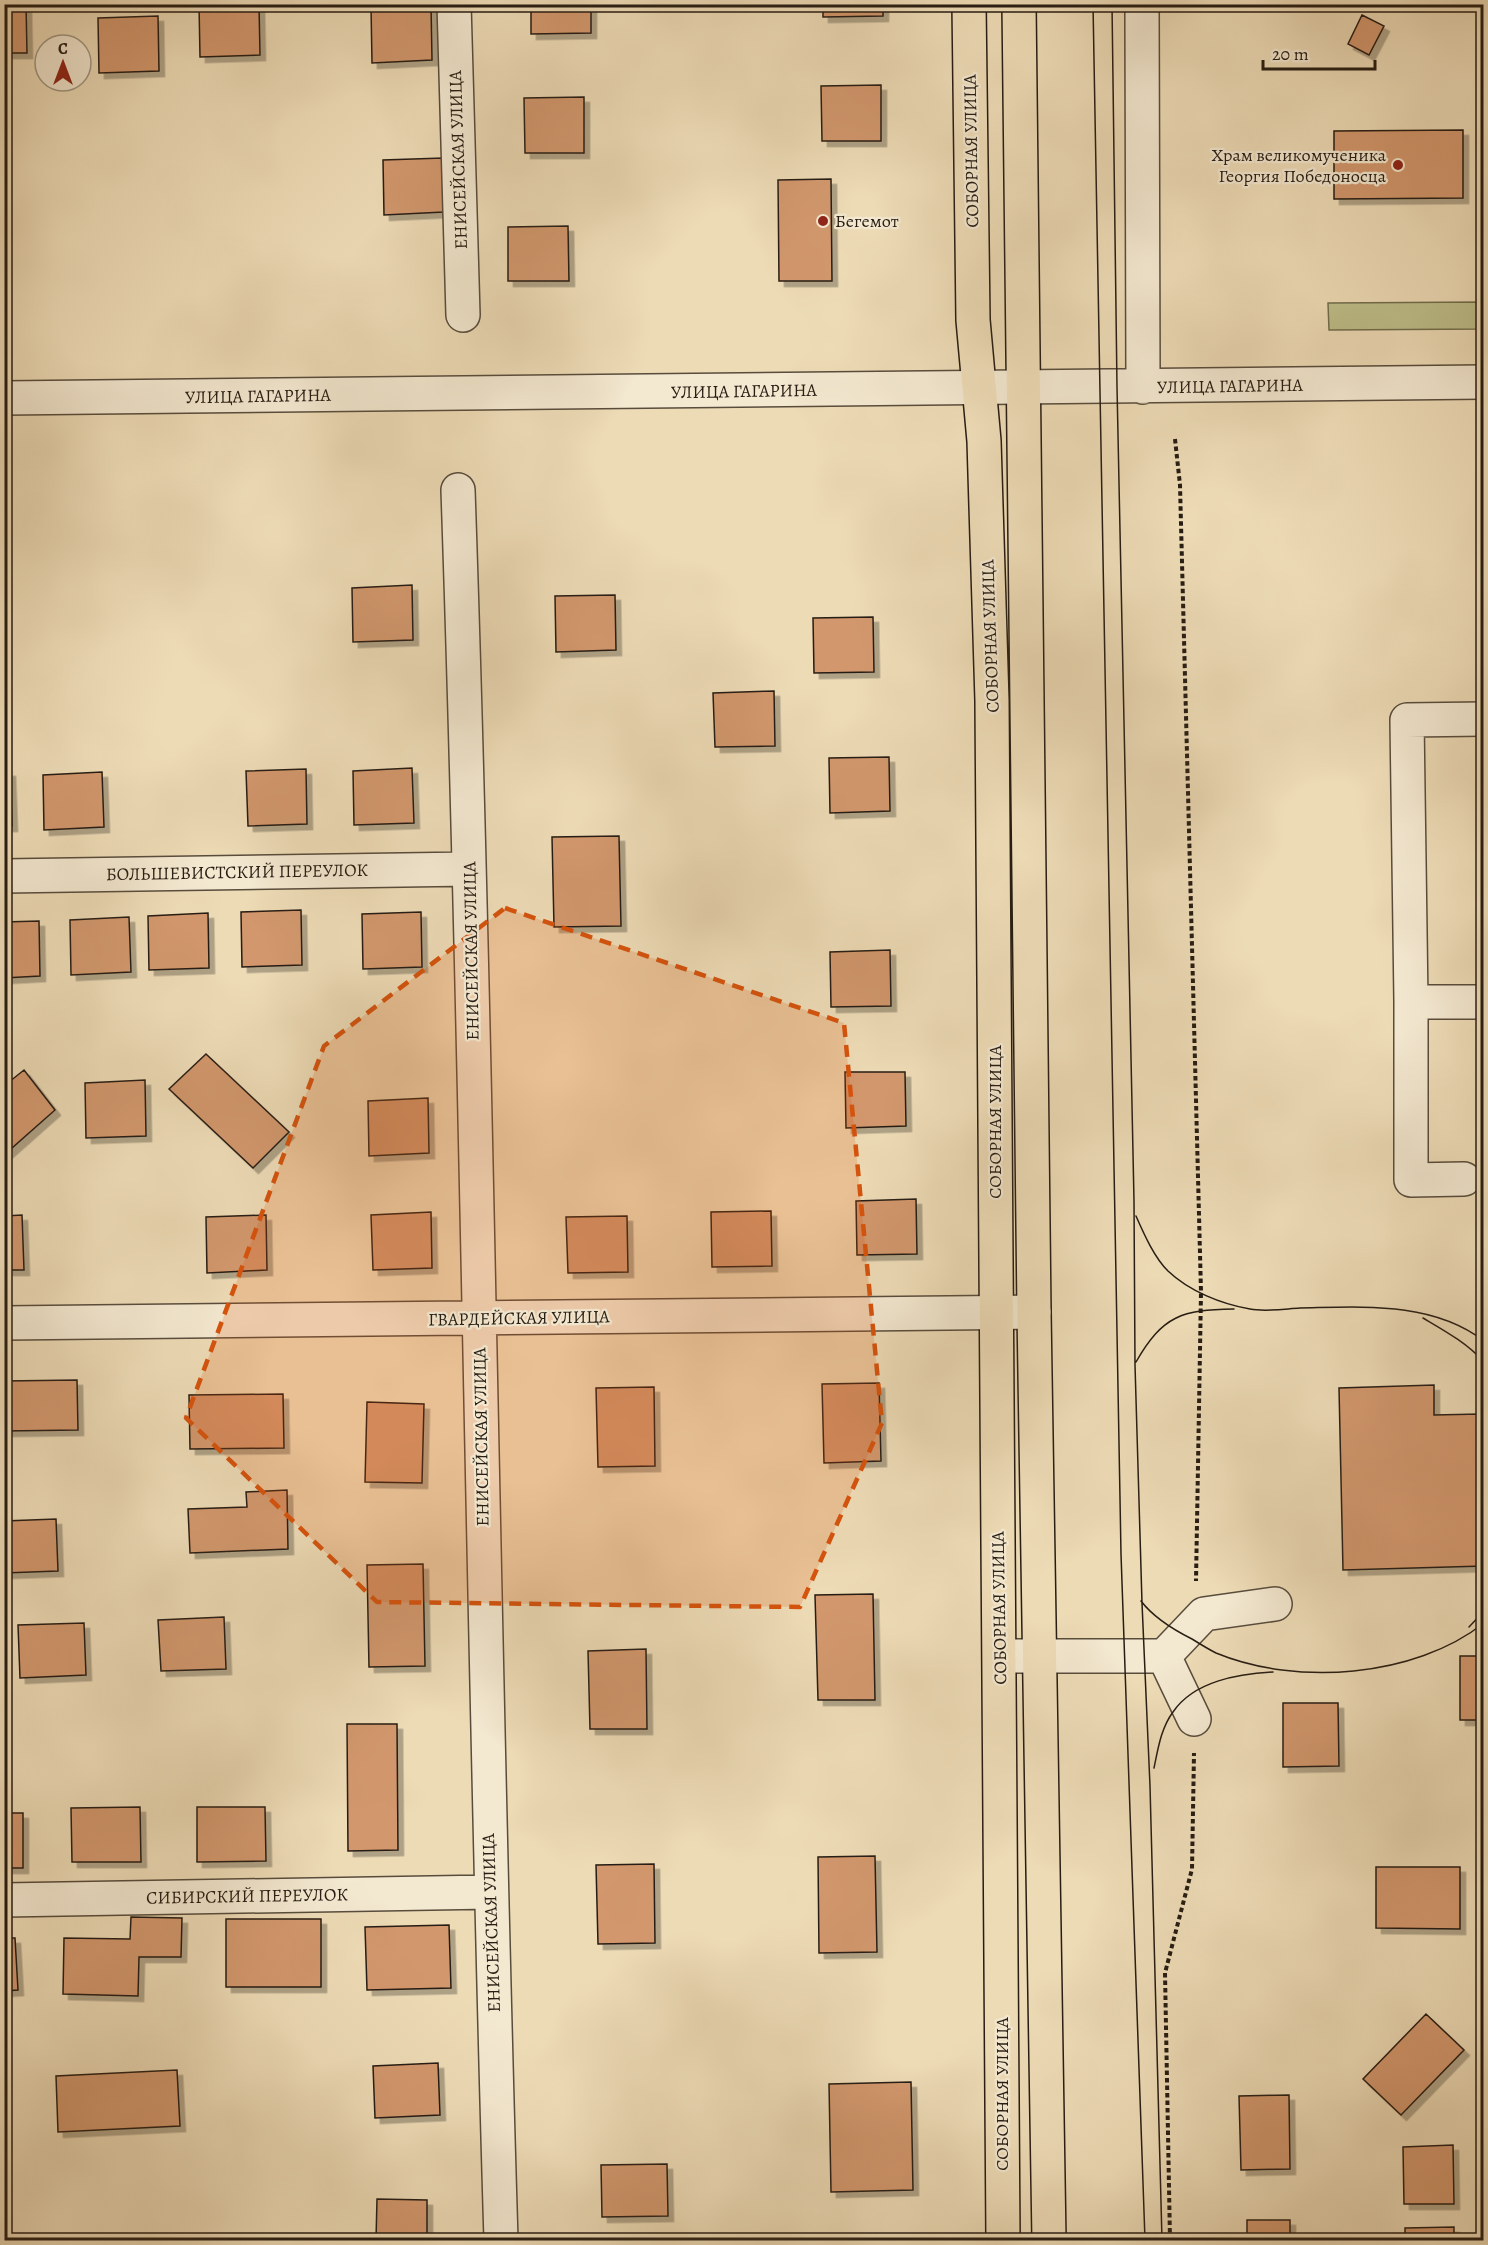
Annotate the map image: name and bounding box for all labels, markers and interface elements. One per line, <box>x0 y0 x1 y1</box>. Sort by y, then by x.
north arrow <box>33 33 93 93</box>
scale bar <box>1263 33 1376 71</box>
text: С <box>58 38 68 60</box>
text: 20 m <box>1272 42 1309 66</box>
street label: ЕНИСЕЙСКАЯ УЛИЦА <box>443 70 473 250</box>
street label: СОБОРНАЯ УЛИЦА <box>958 74 984 228</box>
place label: Храм великомученика Георгия Победоносца <box>1211 143 1387 188</box>
marker: Храм великомученика Георгия Победоносца <box>1391 158 1405 172</box>
place label: Бегемот <box>835 209 899 233</box>
marker: Бегемот <box>816 214 830 228</box>
street label: УЛИЦА ГАГАРИНА <box>1157 373 1304 399</box>
street label: УЛИЦА ГАГАРИНА <box>671 378 818 404</box>
street label: УЛИЦА ГАГАРИНА <box>185 383 332 409</box>
street label: СОБОРНАЯ УЛИЦА <box>975 558 1005 713</box>
street label: БОЛЬШЕВИСТСКИЙ ПЕРЕУЛОК <box>106 858 369 886</box>
street label: ЕНИСЕЙСКАЯ УЛИЦА <box>457 861 485 1041</box>
street label: СОБОРНАЯ УЛИЦА <box>983 1045 1007 1199</box>
street label: ГВАРДЕЙСКАЯ УЛИЦА <box>428 1304 610 1332</box>
street label: ЕНИСЕЙСКАЯ УЛИЦА <box>467 1347 495 1527</box>
street label: СОБОРНАЯ УЛИЦА <box>986 1531 1012 1685</box>
street label: ЕНИСЕЙСКАЯ УЛИЦА <box>476 1833 506 2013</box>
street label: СИБИРСКИЙ ПЕРЕУЛОК <box>146 1882 349 1910</box>
street label: СОБОРНАЯ УЛИЦА <box>990 2017 1014 2171</box>

